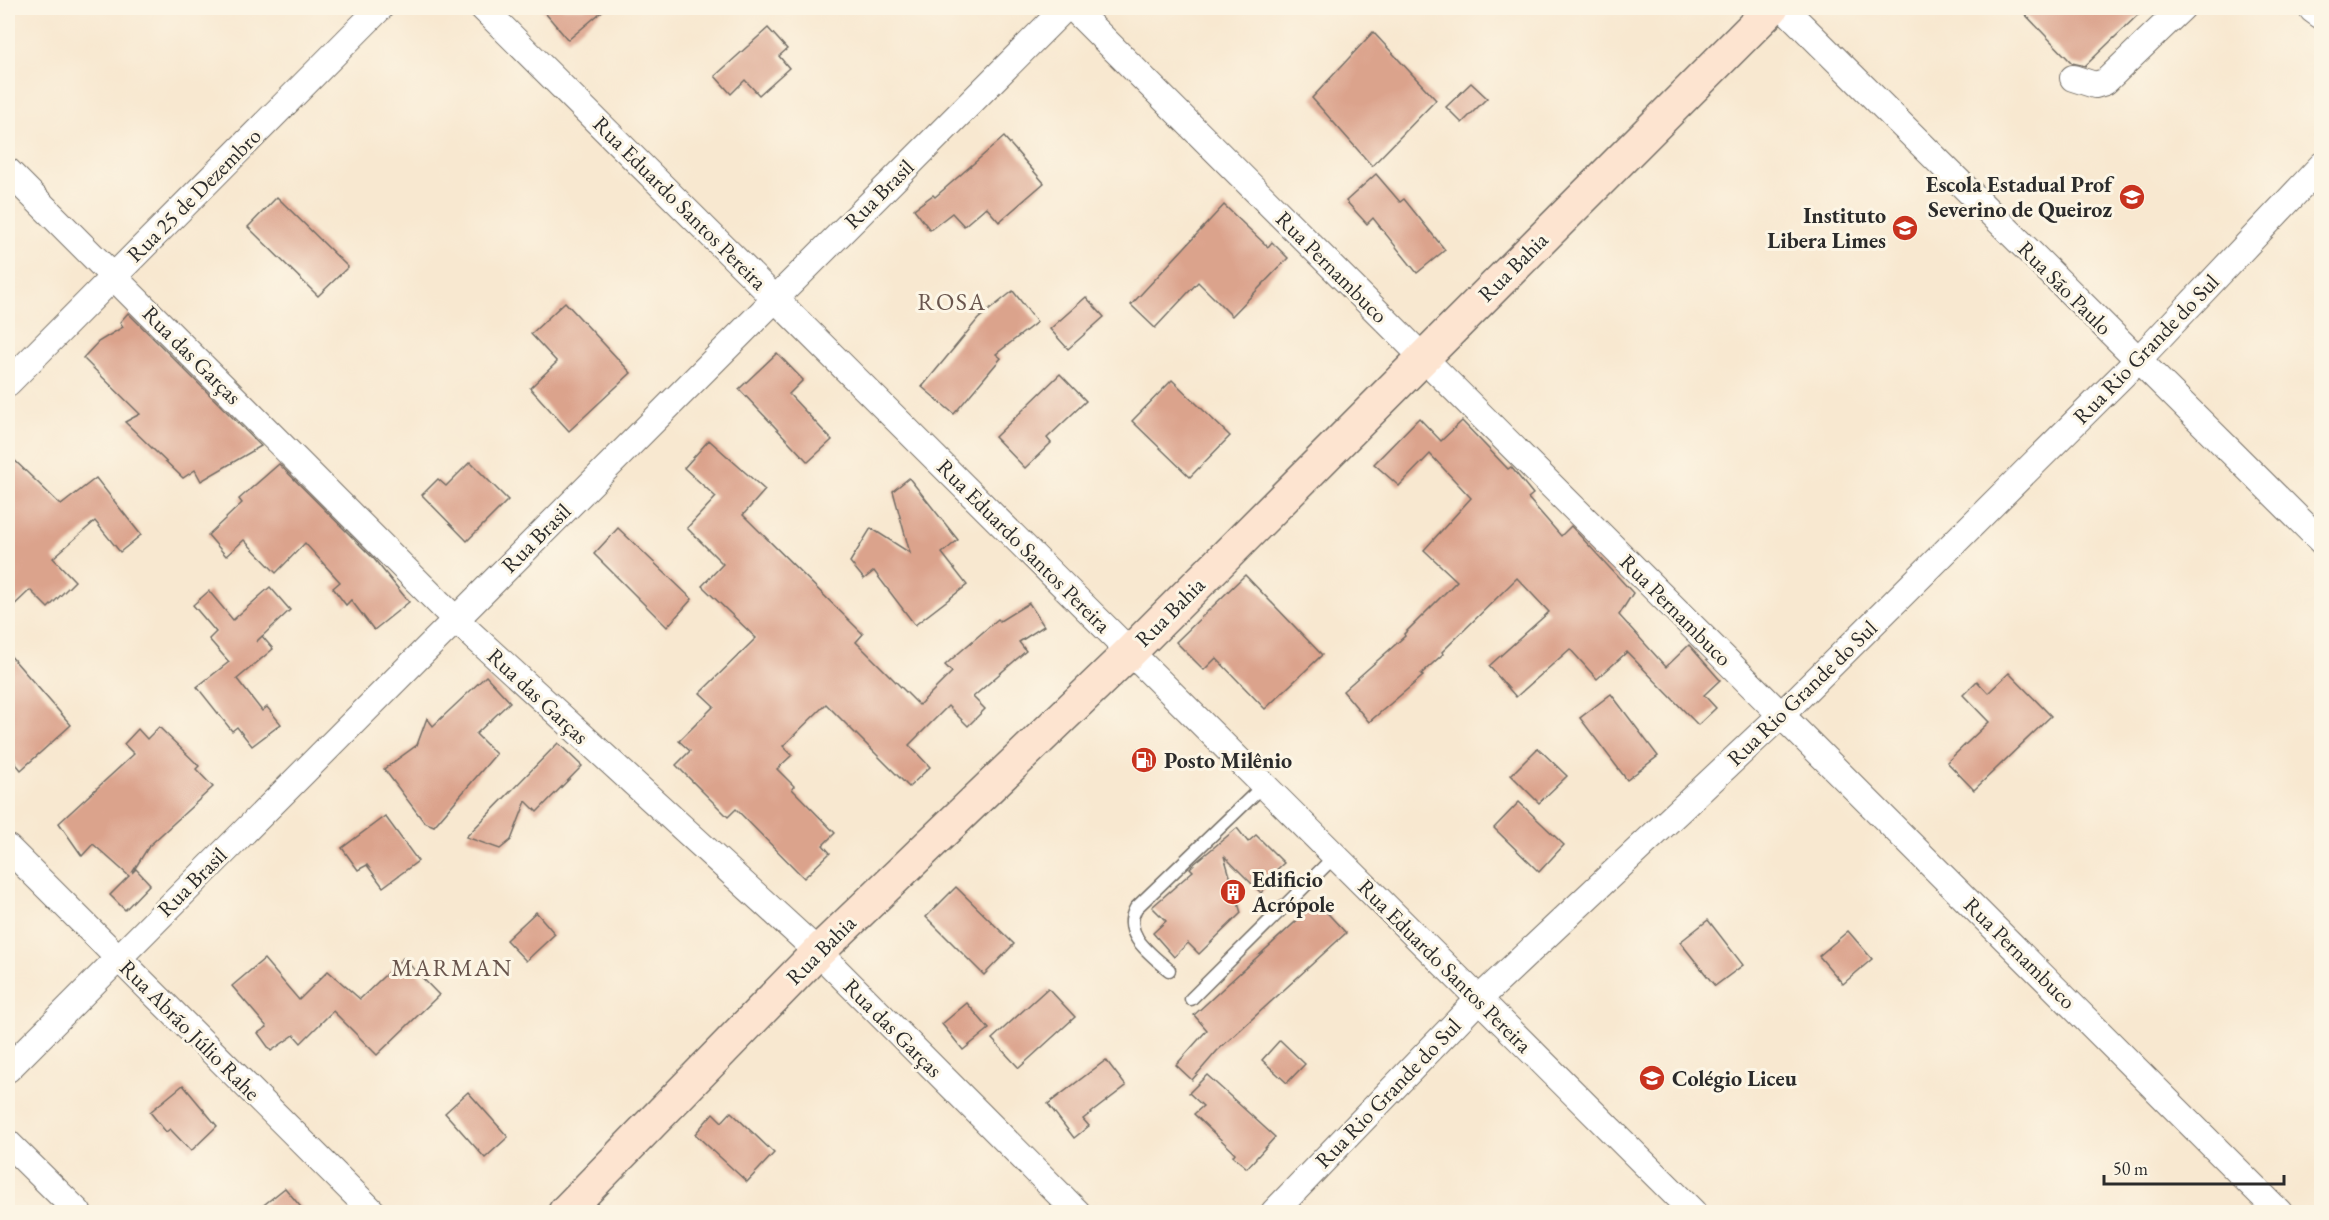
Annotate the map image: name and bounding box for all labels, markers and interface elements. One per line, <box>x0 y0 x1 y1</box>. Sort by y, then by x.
street label: Rua Eduardo Santos Pereira <box>587 110 773 296</box>
street label: Rua 25 de Dezembro <box>121 121 268 268</box>
street label: Rua Brasil <box>838 153 920 235</box>
place label: Escola Estadual Prof Severino de Queiroz <box>1926 170 2115 224</box>
school or university icon: Escola Estadual Prof Severino de Queiroz <box>2117 182 2147 212</box>
place label: Instituto Libera Limes <box>1767 201 1886 255</box>
street label: Rua Pernambuco <box>1270 205 1394 329</box>
school or university icon: Instituto Libera Limes <box>1890 213 1920 243</box>
street label: Rua Bahia <box>1472 226 1554 308</box>
street label: Rua São Paulo <box>2011 234 2119 342</box>
street label: Rua Rio Grande do Sul <box>2067 268 2225 430</box>
district label: ROSA <box>917 286 987 317</box>
street label: Rua das Garças <box>136 299 248 411</box>
street label: Rua Eduardo Santos Pereira <box>931 453 1117 639</box>
street label: Rua Brasil <box>495 497 577 579</box>
street label: Rua Pernambuco <box>1614 548 1738 672</box>
street label: Rua Bahia <box>1129 571 1211 653</box>
street label: Rua Rio Grande do Sul <box>1721 614 1883 772</box>
street label: Rua das Garças <box>481 642 595 750</box>
fuel station icon: Posto Milênio <box>1129 745 1159 775</box>
place label: Posto Milênio <box>1164 746 1292 775</box>
street label: Rua Brasil <box>151 841 233 923</box>
place label: Edificio Acrópole <box>1251 865 1334 919</box>
street label: Rua Eduardo Santos Pereira <box>1352 873 1538 1059</box>
building icon: Edificio Acrópole <box>1218 877 1248 907</box>
street label: Rua Pernambuco <box>1958 891 2082 1015</box>
street label: Rua Bahia <box>780 909 862 991</box>
district label: MARMAN <box>391 952 513 983</box>
street label: Rua Abrão Júlio Rahe <box>113 953 267 1107</box>
street label: Rua das Garças <box>837 972 949 1084</box>
street label: Rua Rio Grande do Sul <box>1309 1012 1467 1174</box>
school or university icon: Colégio Liceu <box>1637 1063 1667 1093</box>
place label: Colégio Liceu <box>1672 1064 1797 1093</box>
scale bar <box>2104 1148 2284 1186</box>
text: 50 m <box>2113 1157 2148 1180</box>

